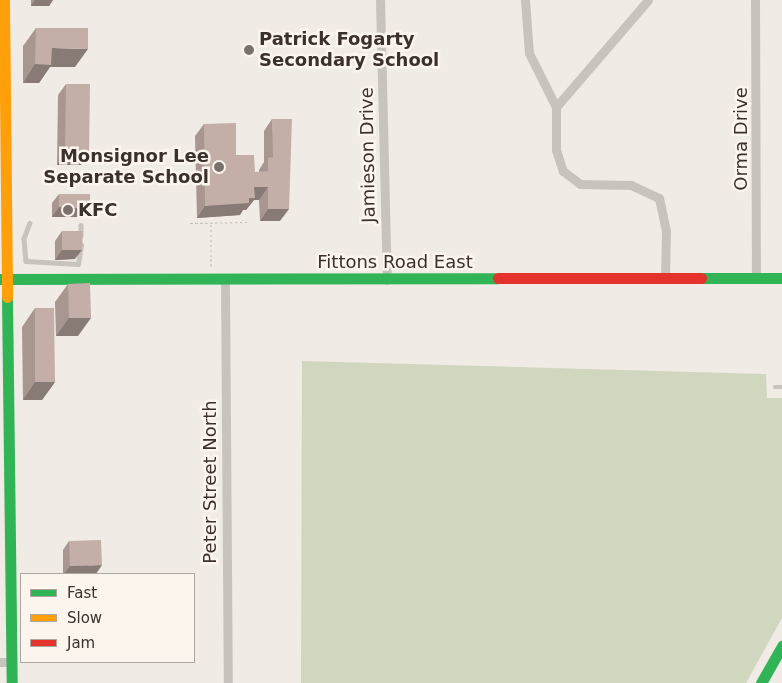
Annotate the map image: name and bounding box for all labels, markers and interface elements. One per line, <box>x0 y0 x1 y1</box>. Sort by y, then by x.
place label: Patrick Fogarty Secondary School <box>259 29 439 72</box>
marker: Patrick Fogarty Secondary School <box>243 44 255 56</box>
street label: Jamieson Drive <box>356 87 380 223</box>
street label: Orma Drive <box>730 87 752 191</box>
place label: Monsignor Lee Separate School <box>43 146 209 188</box>
marker: Monsignor Lee Separate School <box>213 161 225 173</box>
place label: KFC <box>78 199 117 221</box>
marker: KFC <box>62 204 74 216</box>
street label: Fittons Road East <box>317 251 473 273</box>
street label: Peter Street North <box>199 400 221 564</box>
legend <box>20 573 195 663</box>
text: Fast <box>67 584 97 602</box>
text: Slow <box>67 609 102 627</box>
text: Jam <box>67 634 95 652</box>

